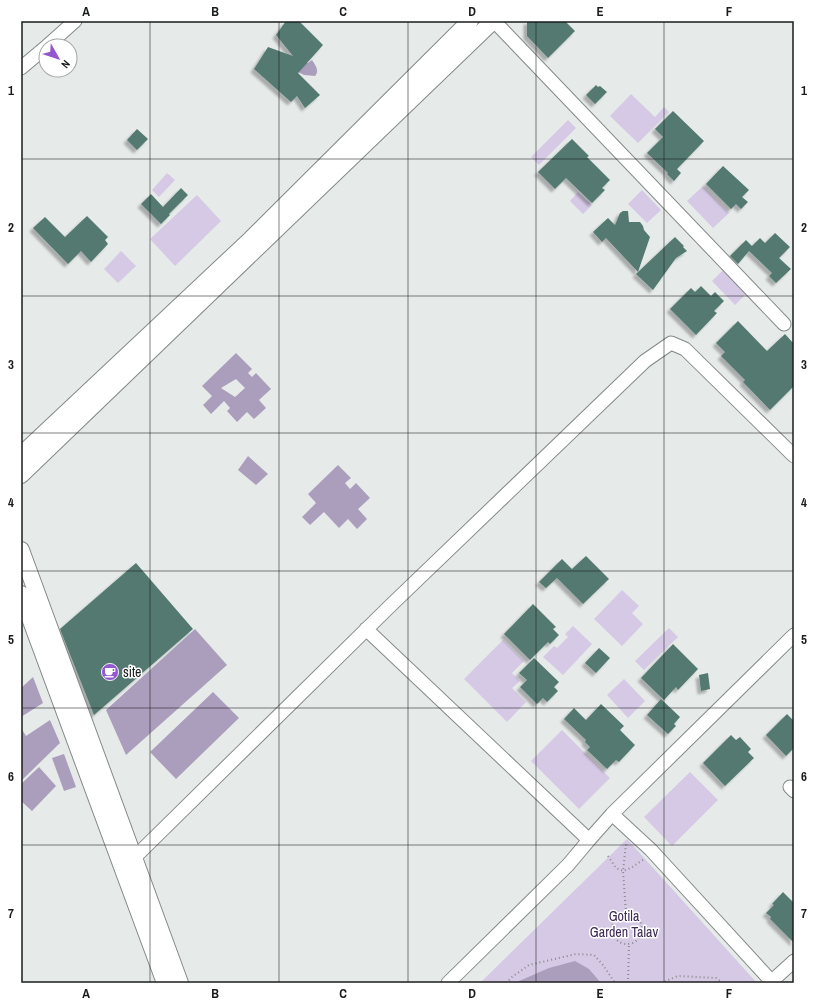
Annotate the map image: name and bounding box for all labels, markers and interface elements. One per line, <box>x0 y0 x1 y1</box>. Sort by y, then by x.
text: A <box>82 3 90 20</box>
text: B <box>211 3 219 20</box>
text: C <box>339 3 347 20</box>
text: D <box>468 3 476 20</box>
text: E <box>596 3 604 20</box>
text: F <box>726 3 733 20</box>
north arrow <box>38 38 78 78</box>
text: N <box>58 57 73 71</box>
text: 1 <box>8 82 14 99</box>
text: 1 <box>801 82 807 99</box>
text: 2 <box>8 219 14 236</box>
text: 2 <box>801 219 807 236</box>
text: 3 <box>8 356 14 373</box>
text: 3 <box>801 356 807 373</box>
text: 4 <box>8 494 14 511</box>
text: 4 <box>801 494 807 511</box>
text: 5 <box>8 631 14 648</box>
text: 5 <box>801 631 807 648</box>
cafe icon: site <box>100 662 120 682</box>
place label: site <box>123 663 142 681</box>
text: 6 <box>8 768 14 785</box>
text: 6 <box>801 768 807 785</box>
text: 7 <box>8 905 14 922</box>
text: 7 <box>801 905 807 922</box>
park label: Gotila Garden Talav <box>590 907 658 941</box>
text: A <box>82 985 90 1002</box>
text: B <box>211 985 219 1002</box>
text: C <box>339 985 347 1002</box>
text: D <box>468 985 476 1002</box>
text: E <box>596 985 604 1002</box>
text: F <box>726 985 733 1002</box>

